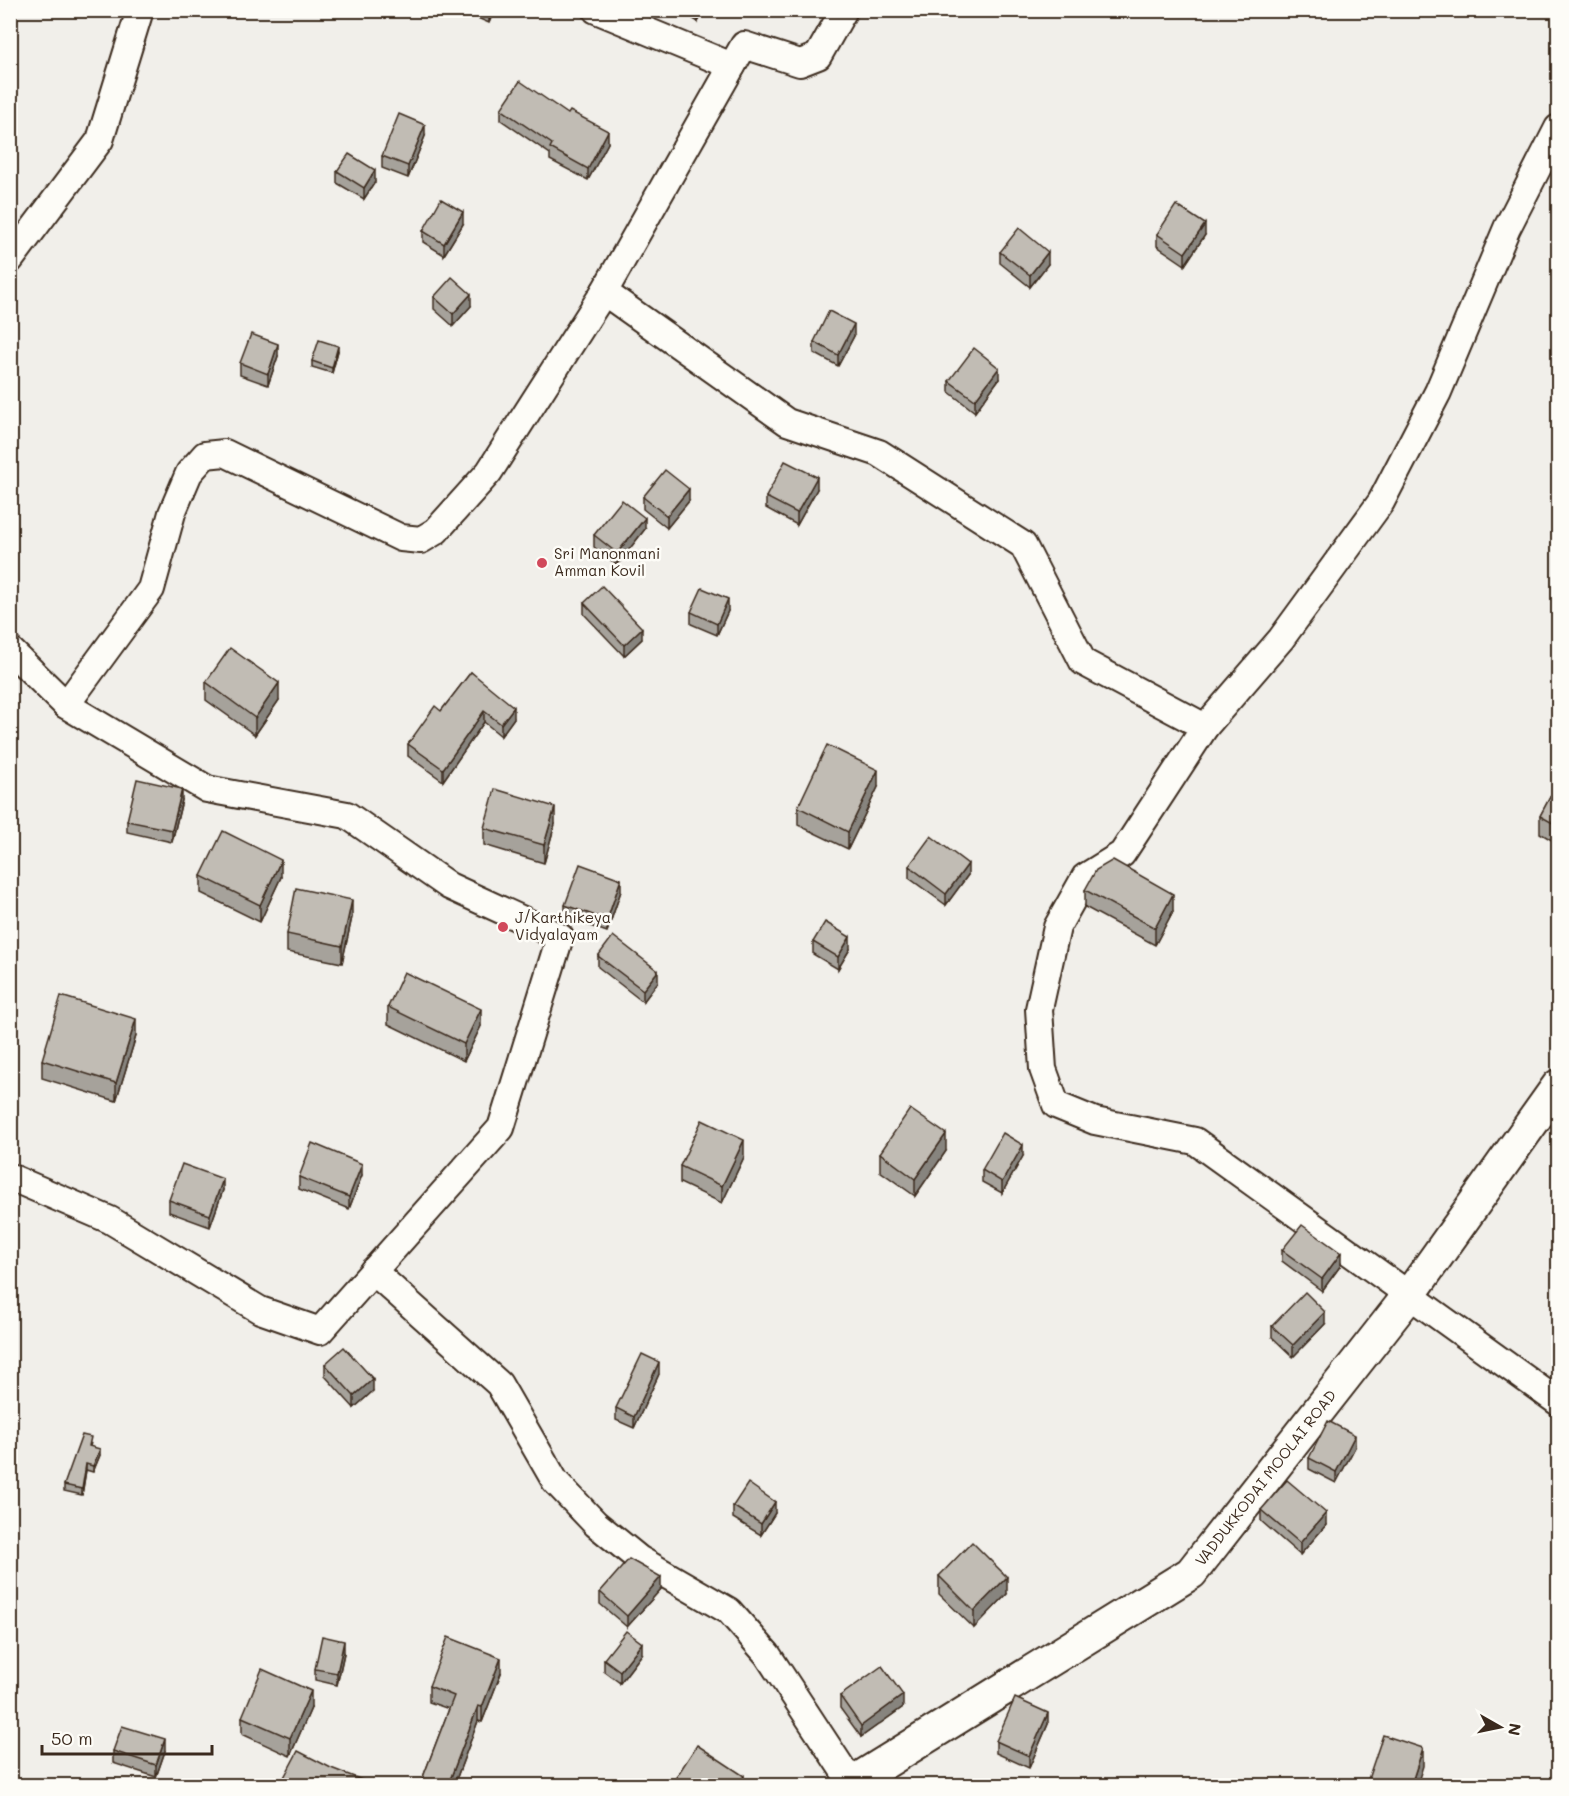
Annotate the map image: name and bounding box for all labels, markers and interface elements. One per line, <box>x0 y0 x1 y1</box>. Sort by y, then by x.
place label: Sri Manonmani Amman Kovil <box>554 543 660 580</box>
marker: Sri Manonmani Amman Kovil <box>535 556 549 570</box>
place label: J/Karthikeya Vidyalayam <box>515 907 611 944</box>
marker: J/Karthikeya Vidyalayam <box>496 920 510 934</box>
street label: VADDUKKODAI MOOLAI ROAD <box>1190 1385 1340 1569</box>
north arrow <box>1470 1697 1530 1757</box>
scale bar <box>42 1718 212 1756</box>
text: N <box>1504 1722 1527 1737</box>
text: 50 m <box>51 1726 93 1750</box>

